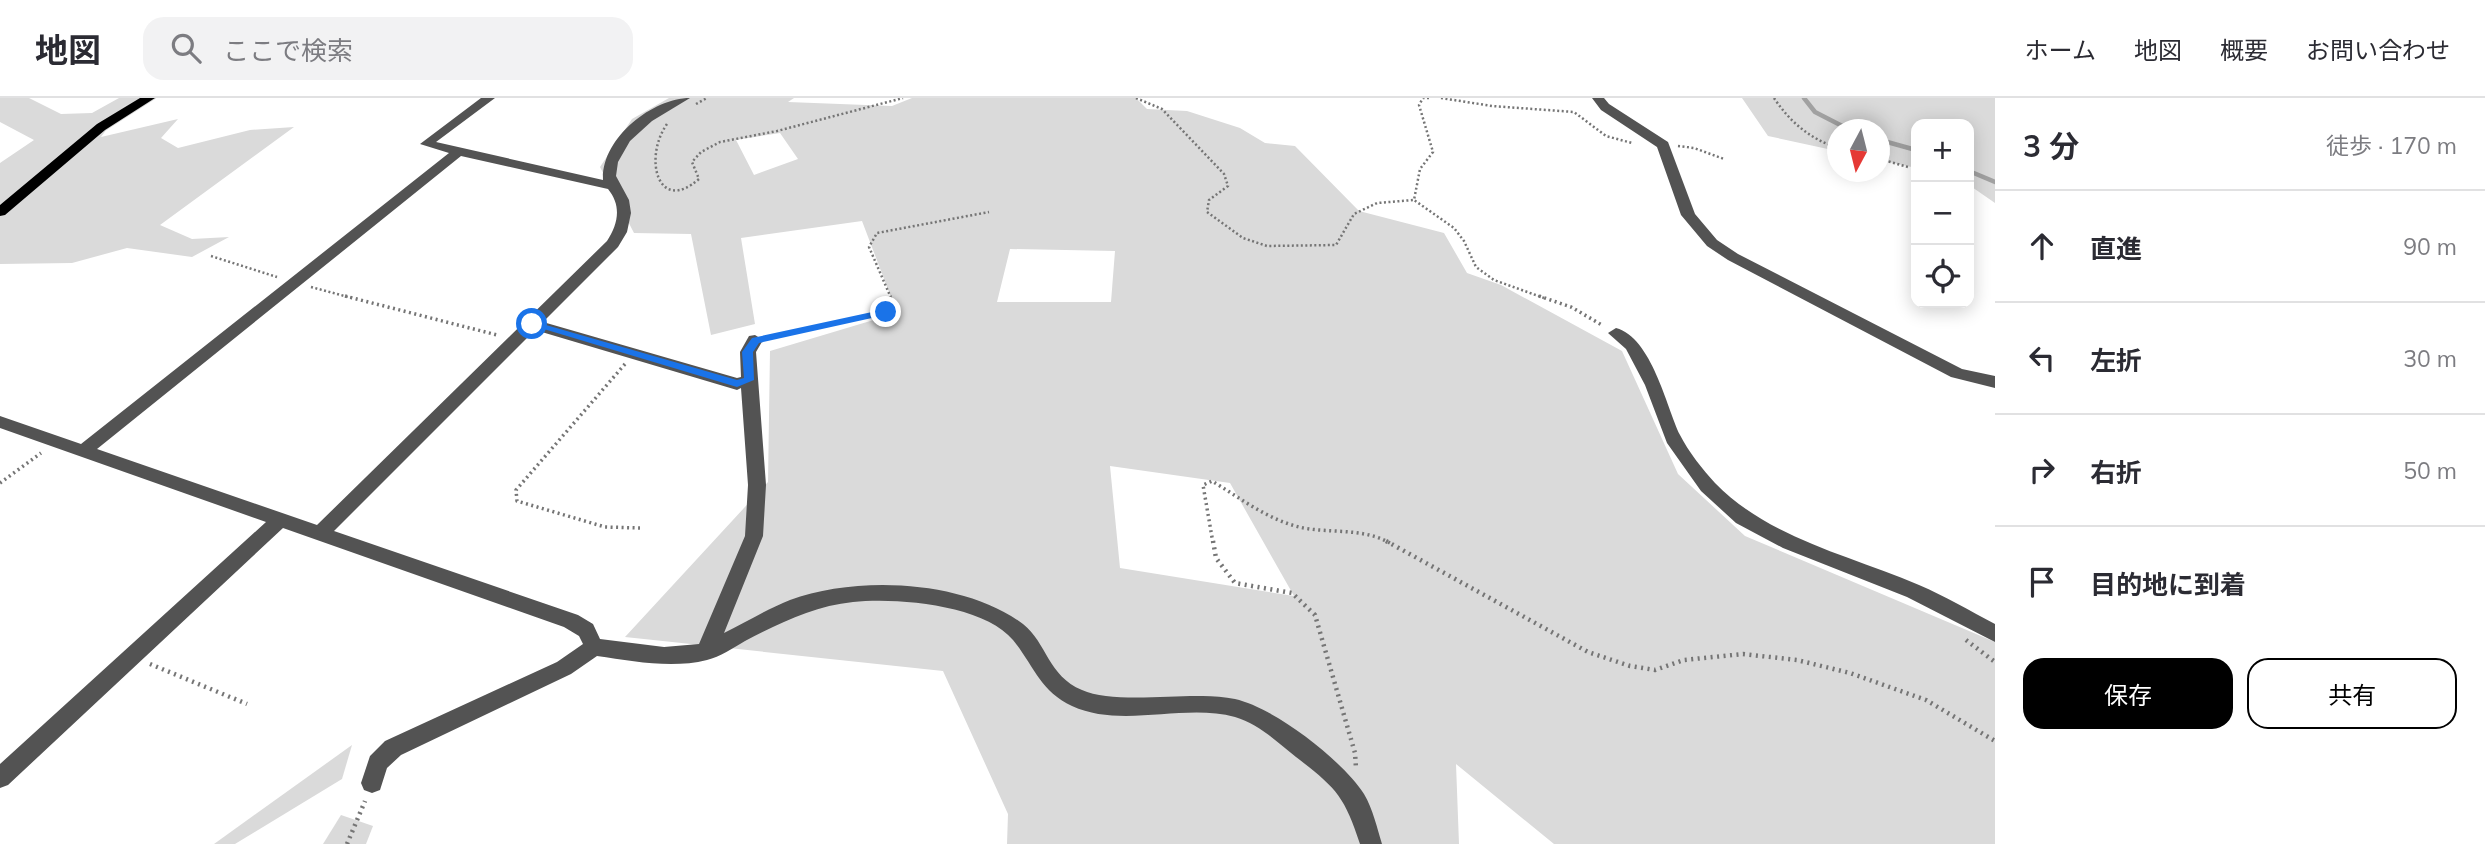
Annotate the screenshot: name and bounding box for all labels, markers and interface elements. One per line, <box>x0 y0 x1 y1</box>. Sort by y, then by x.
search box <box>143 17 633 80</box>
text: 地図 <box>35 29 101 70</box>
icon: search <box>167 29 205 67</box>
text: ここで検索 <box>223 34 353 67</box>
text: ホーム <box>2025 35 2096 65</box>
text: 地図 <box>2134 35 2182 65</box>
text: 概要 <box>2220 35 2268 65</box>
text: お問い合わせ <box>2306 35 2450 65</box>
north arrow <box>1827 119 1890 182</box>
map controls <box>1911 119 1974 308</box>
button: + <box>1911 119 1974 182</box>
text: 3 分 <box>2023 127 2079 165</box>
text: 徒歩 · 170 m <box>2326 131 2457 160</box>
button: − <box>1911 182 1974 245</box>
icon: ahead <box>2023 227 2061 265</box>
text: 直進 <box>2090 232 2142 265</box>
text: 90 m <box>2403 232 2457 261</box>
button: locate <box>1911 245 1974 308</box>
route end <box>870 296 901 327</box>
route start <box>516 308 547 339</box>
icon: left <box>2023 339 2061 377</box>
text: 左折 <box>2090 344 2142 377</box>
text: 30 m <box>2403 344 2457 373</box>
icon: right <box>2023 451 2061 489</box>
text: 右折 <box>2090 456 2142 489</box>
text: 50 m <box>2403 456 2457 485</box>
icon: arrive <box>2023 563 2061 601</box>
text: 目的地に到着 <box>2090 568 2246 601</box>
button: 保存 <box>2023 658 2233 729</box>
button: 共有 <box>2247 658 2457 729</box>

